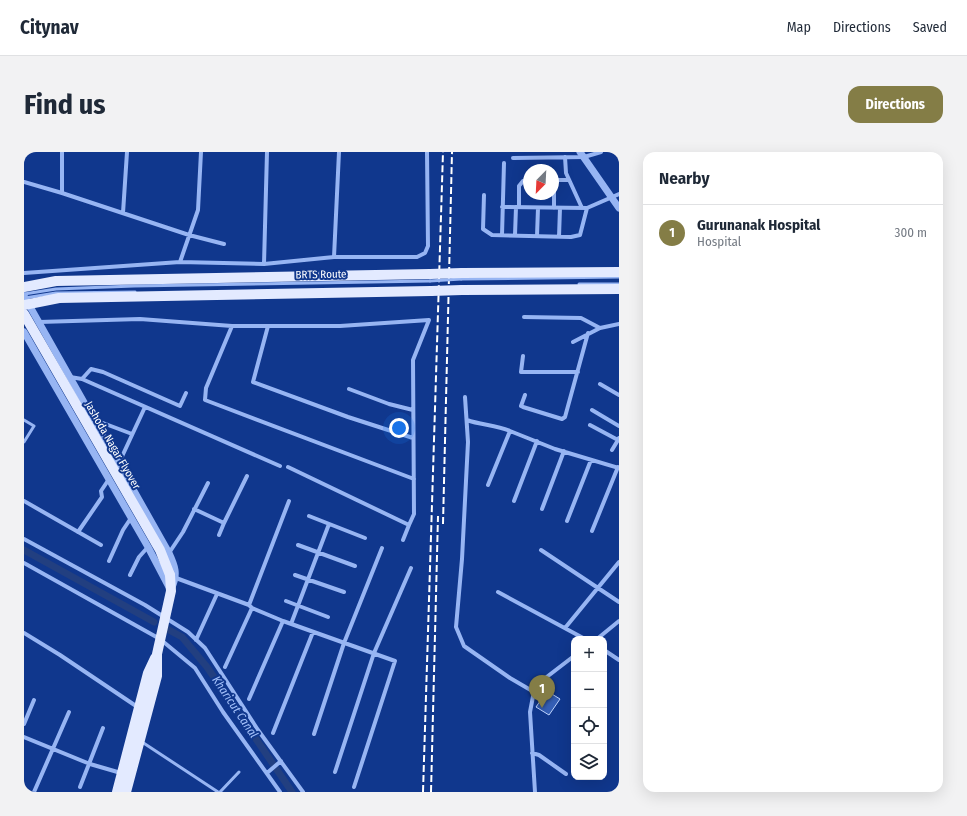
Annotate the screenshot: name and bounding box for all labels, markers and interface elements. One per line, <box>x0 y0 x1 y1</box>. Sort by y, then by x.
text: Citynav <box>20 16 79 39</box>
text: Map <box>787 19 811 36</box>
text: Directions <box>833 19 891 36</box>
text: Saved <box>913 19 947 36</box>
button: Directions <box>848 86 943 123</box>
text: Find us <box>24 88 106 121</box>
north arrow <box>523 164 559 200</box>
text: Nearby <box>659 168 710 189</box>
text: Gurunanak Hospital <box>697 216 820 234</box>
text: 1 <box>669 225 675 240</box>
text: 300 m <box>895 225 927 240</box>
text: Hospital <box>697 234 741 249</box>
street label: BRTS Route <box>295 268 347 281</box>
street label: Jashoda Nagar Flyover <box>82 399 143 492</box>
your location <box>389 418 409 438</box>
map controls <box>571 636 607 780</box>
button: + <box>571 636 607 672</box>
button: − <box>571 672 607 708</box>
water label: Kharicut Canal <box>209 673 261 741</box>
pin: 1 <box>529 675 555 708</box>
button: locate <box>571 708 607 744</box>
button: layers <box>571 744 607 780</box>

